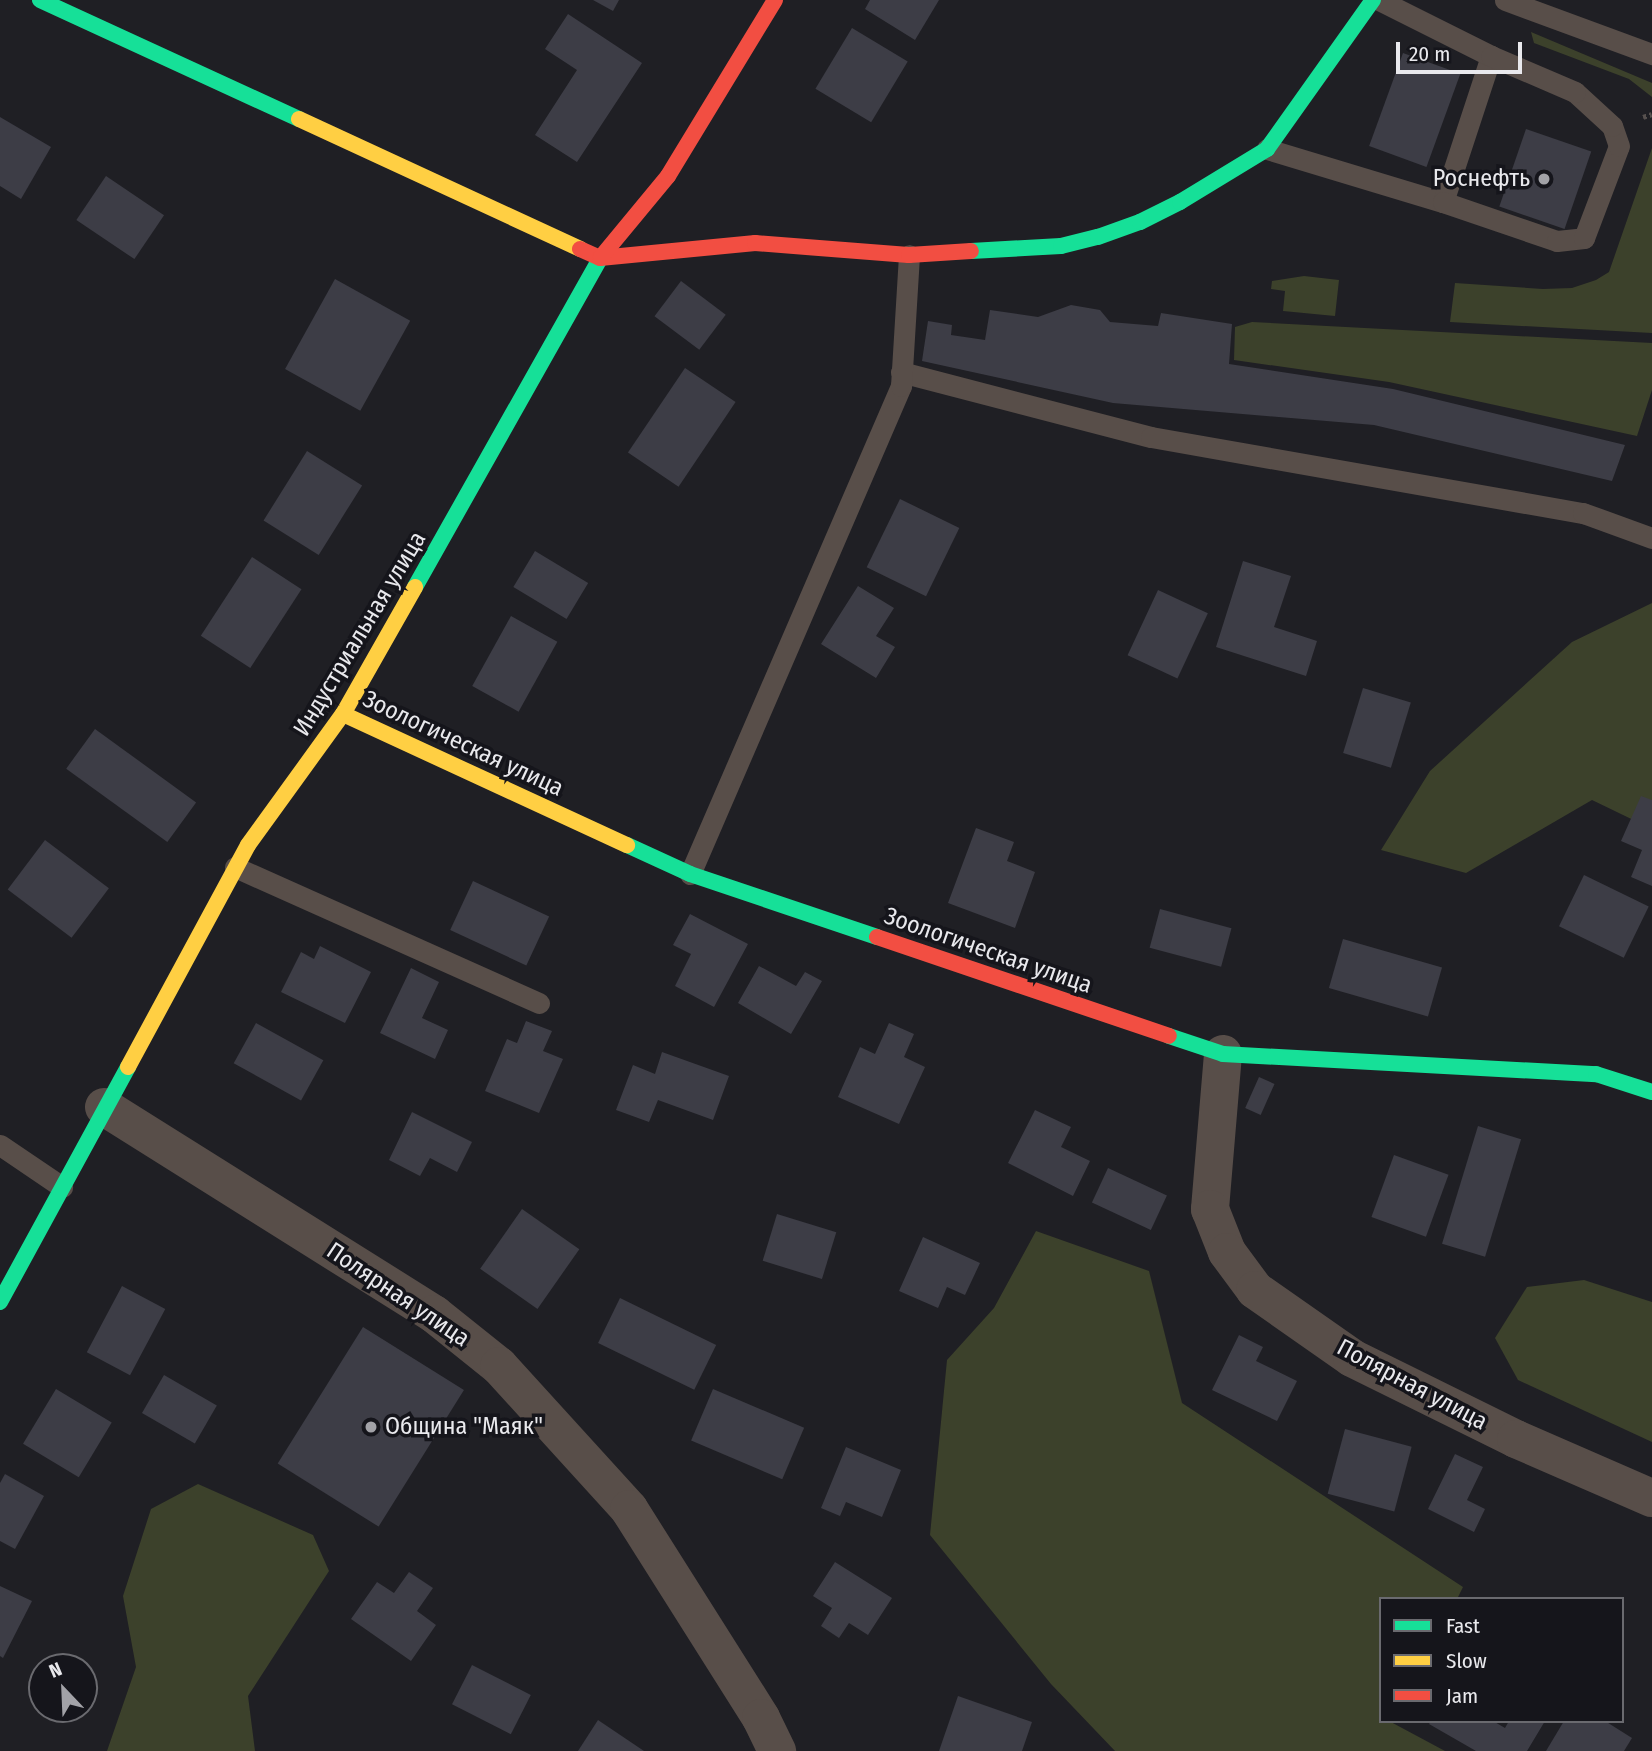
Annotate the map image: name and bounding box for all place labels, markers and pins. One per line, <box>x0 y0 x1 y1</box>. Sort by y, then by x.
place label: Роснефть <box>1433 165 1530 193</box>
marker: Роснефть <box>1536 171 1552 187</box>
place label: Община "Маяк" <box>385 1413 543 1441</box>
marker: Община "Маяк" <box>363 1419 379 1435</box>

